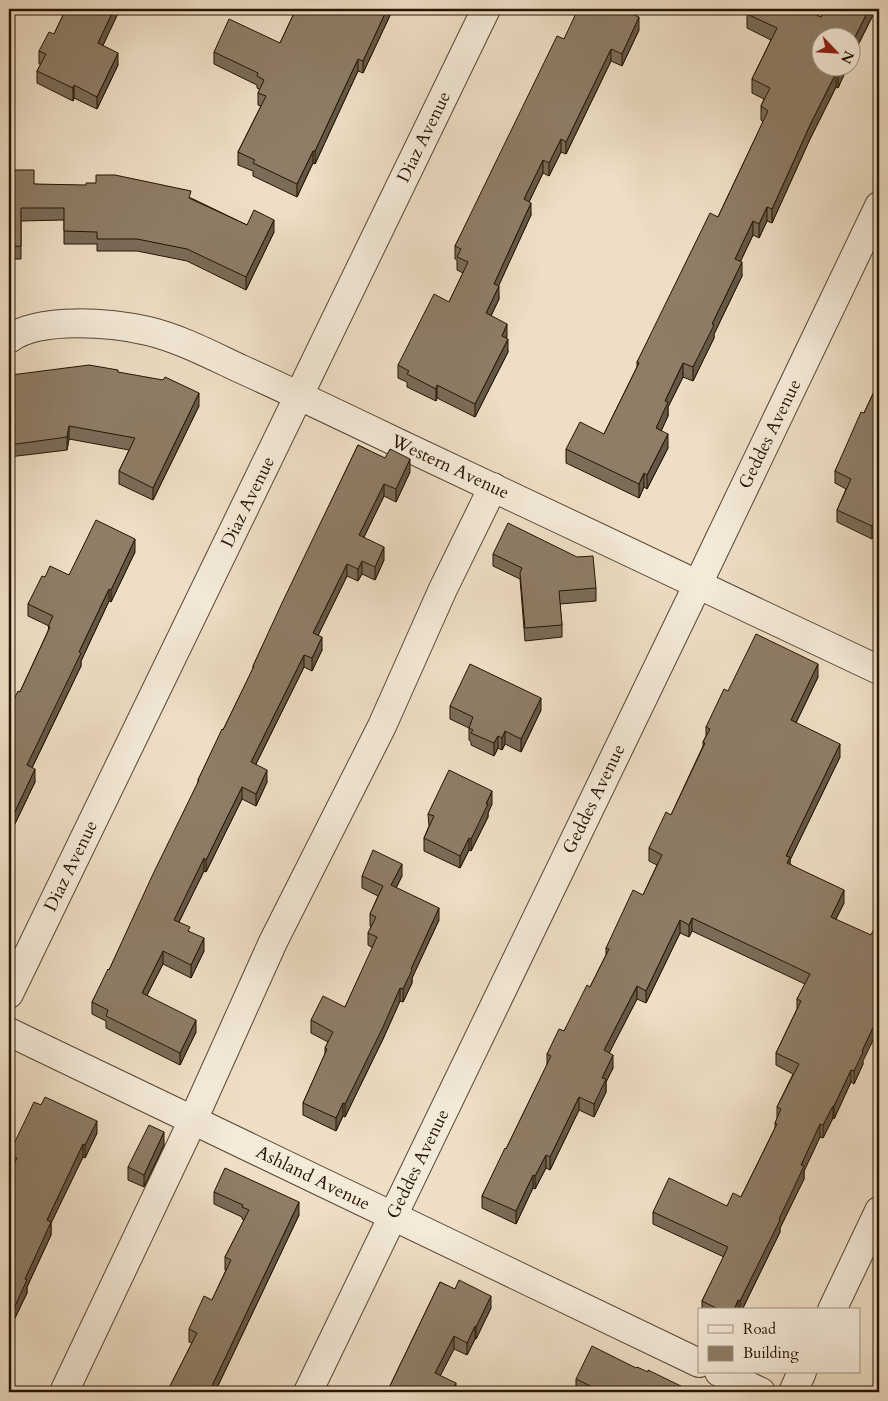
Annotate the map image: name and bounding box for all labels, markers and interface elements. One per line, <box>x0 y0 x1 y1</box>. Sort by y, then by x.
north arrow <box>810 28 860 78</box>
text: N <box>836 48 859 67</box>
street label: Diaz Avenue <box>391 87 457 187</box>
street label: Geddes Avenue <box>733 375 807 493</box>
street label: Western Avenue <box>386 428 513 505</box>
street label: Diaz Avenue <box>215 452 281 552</box>
street label: Geddes Avenue <box>557 740 631 858</box>
street label: Diaz Avenue <box>38 816 104 916</box>
street label: Geddes Avenue <box>381 1105 455 1223</box>
street label: Ashland Avenue <box>252 1140 374 1216</box>
legend <box>698 1308 860 1374</box>
text: Road <box>743 1319 776 1339</box>
text: Building <box>743 1343 799 1363</box>

